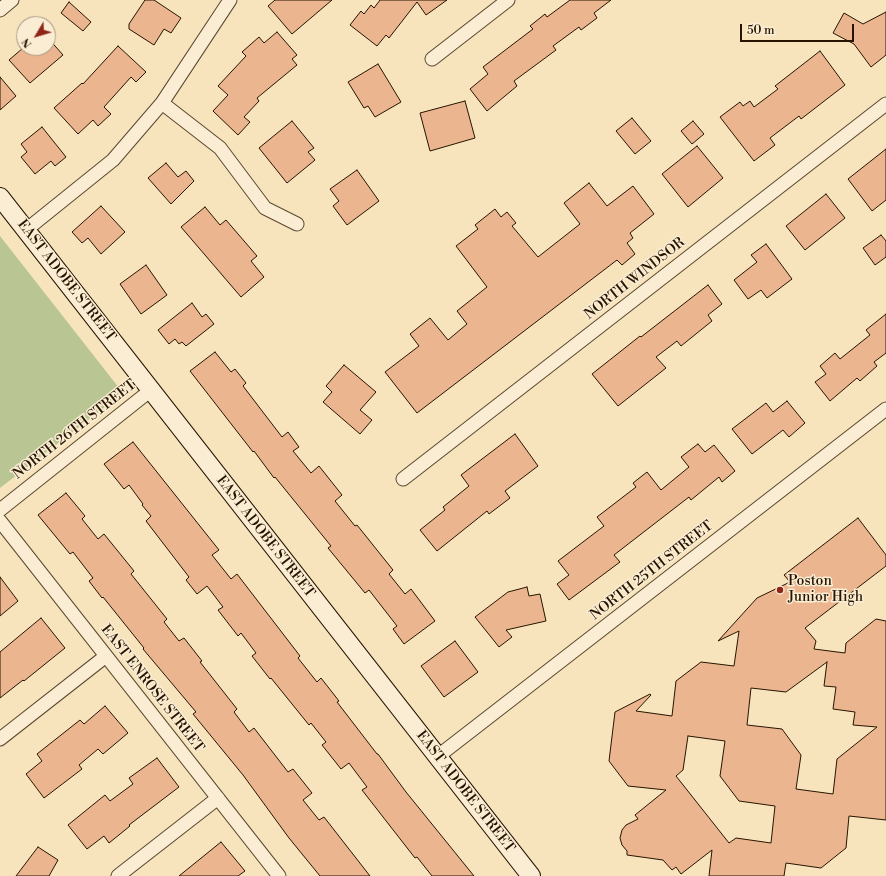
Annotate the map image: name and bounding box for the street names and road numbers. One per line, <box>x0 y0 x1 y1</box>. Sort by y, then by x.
street label: EAST ADOBE STREET <box>13 217 119 345</box>
street label: NORTH WINDSOR <box>581 235 689 323</box>
street label: NORTH 26TH STREET <box>10 377 140 483</box>
street label: EAST ADOBE STREET <box>212 473 318 601</box>
street label: NORTH 25TH STREET <box>587 518 717 624</box>
street label: EAST ENROSE STREET <box>97 622 207 756</box>
street label: EAST ADOBE STREET <box>412 728 518 856</box>

